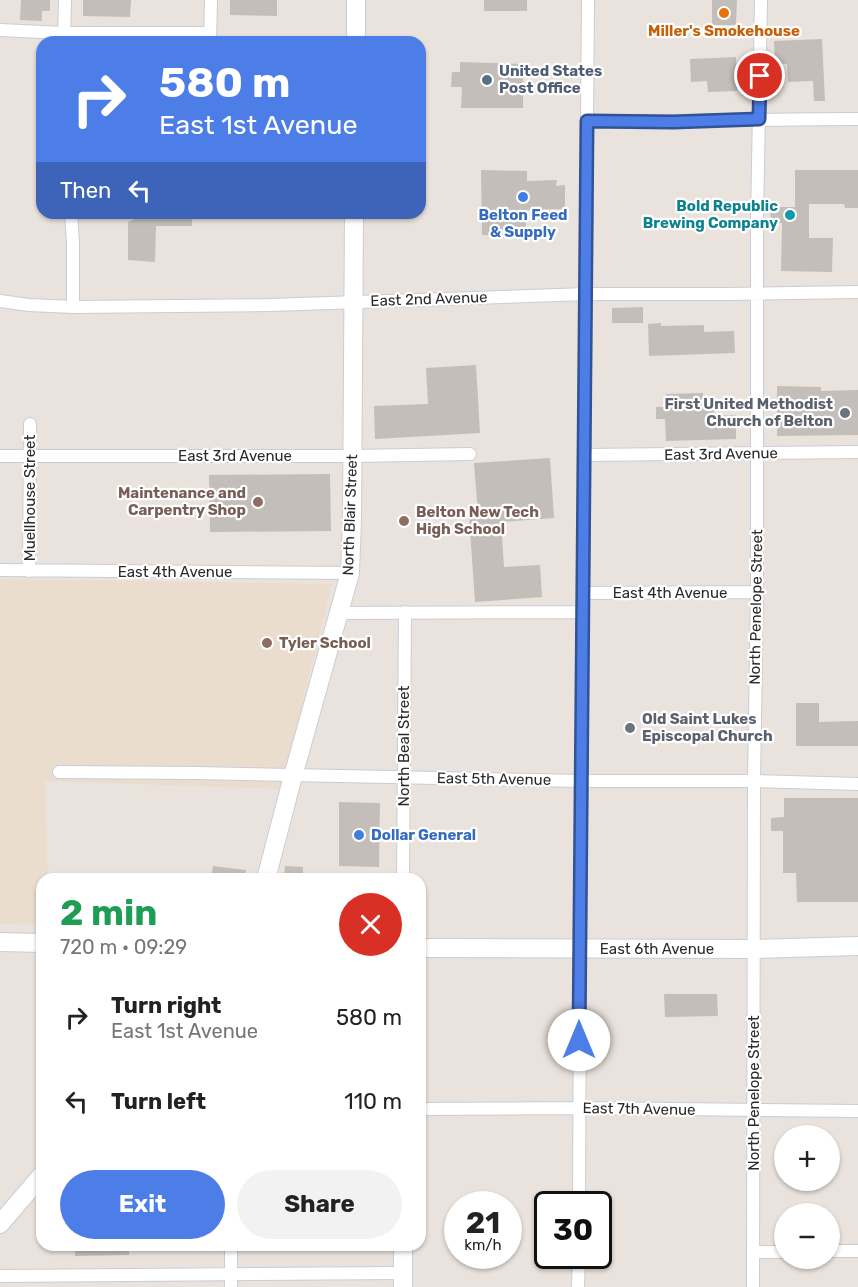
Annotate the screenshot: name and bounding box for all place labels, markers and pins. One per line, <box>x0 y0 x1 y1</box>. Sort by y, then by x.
marker: Miller's Smokehouse <box>717 6 731 20</box>
place label: Miller's Smokehouse <box>648 22 800 40</box>
pin <box>734 50 785 101</box>
place label: United States Post Office <box>499 62 602 97</box>
marker: United States Post Office <box>480 73 494 87</box>
marker: Belton Feed & Supply <box>516 190 530 204</box>
place label: Bold Republic Brewing Company <box>643 197 778 232</box>
place label: Belton Feed & Supply <box>478 206 568 241</box>
marker: Bold Republic Brewing Company <box>783 208 797 222</box>
place label: First United Methodist Church of Belton <box>665 395 833 430</box>
marker: First United Methodist Church of Belton <box>838 406 852 420</box>
place label: Maintenance and Carpentry Shop <box>118 484 246 519</box>
marker: Maintenance and Carpentry Shop <box>251 495 265 509</box>
place label: Belton New Tech High School <box>416 503 539 538</box>
marker: Belton New Tech High School <box>397 514 411 528</box>
place label: Tyler School <box>279 634 371 652</box>
marker: Tyler School <box>260 636 274 650</box>
place label: Old Saint Lukes Episcopal Church <box>642 710 773 745</box>
marker: Old Saint Lukes Episcopal Church <box>623 721 637 735</box>
place label: Dollar General <box>371 826 476 844</box>
marker: Dollar General <box>352 828 366 842</box>

